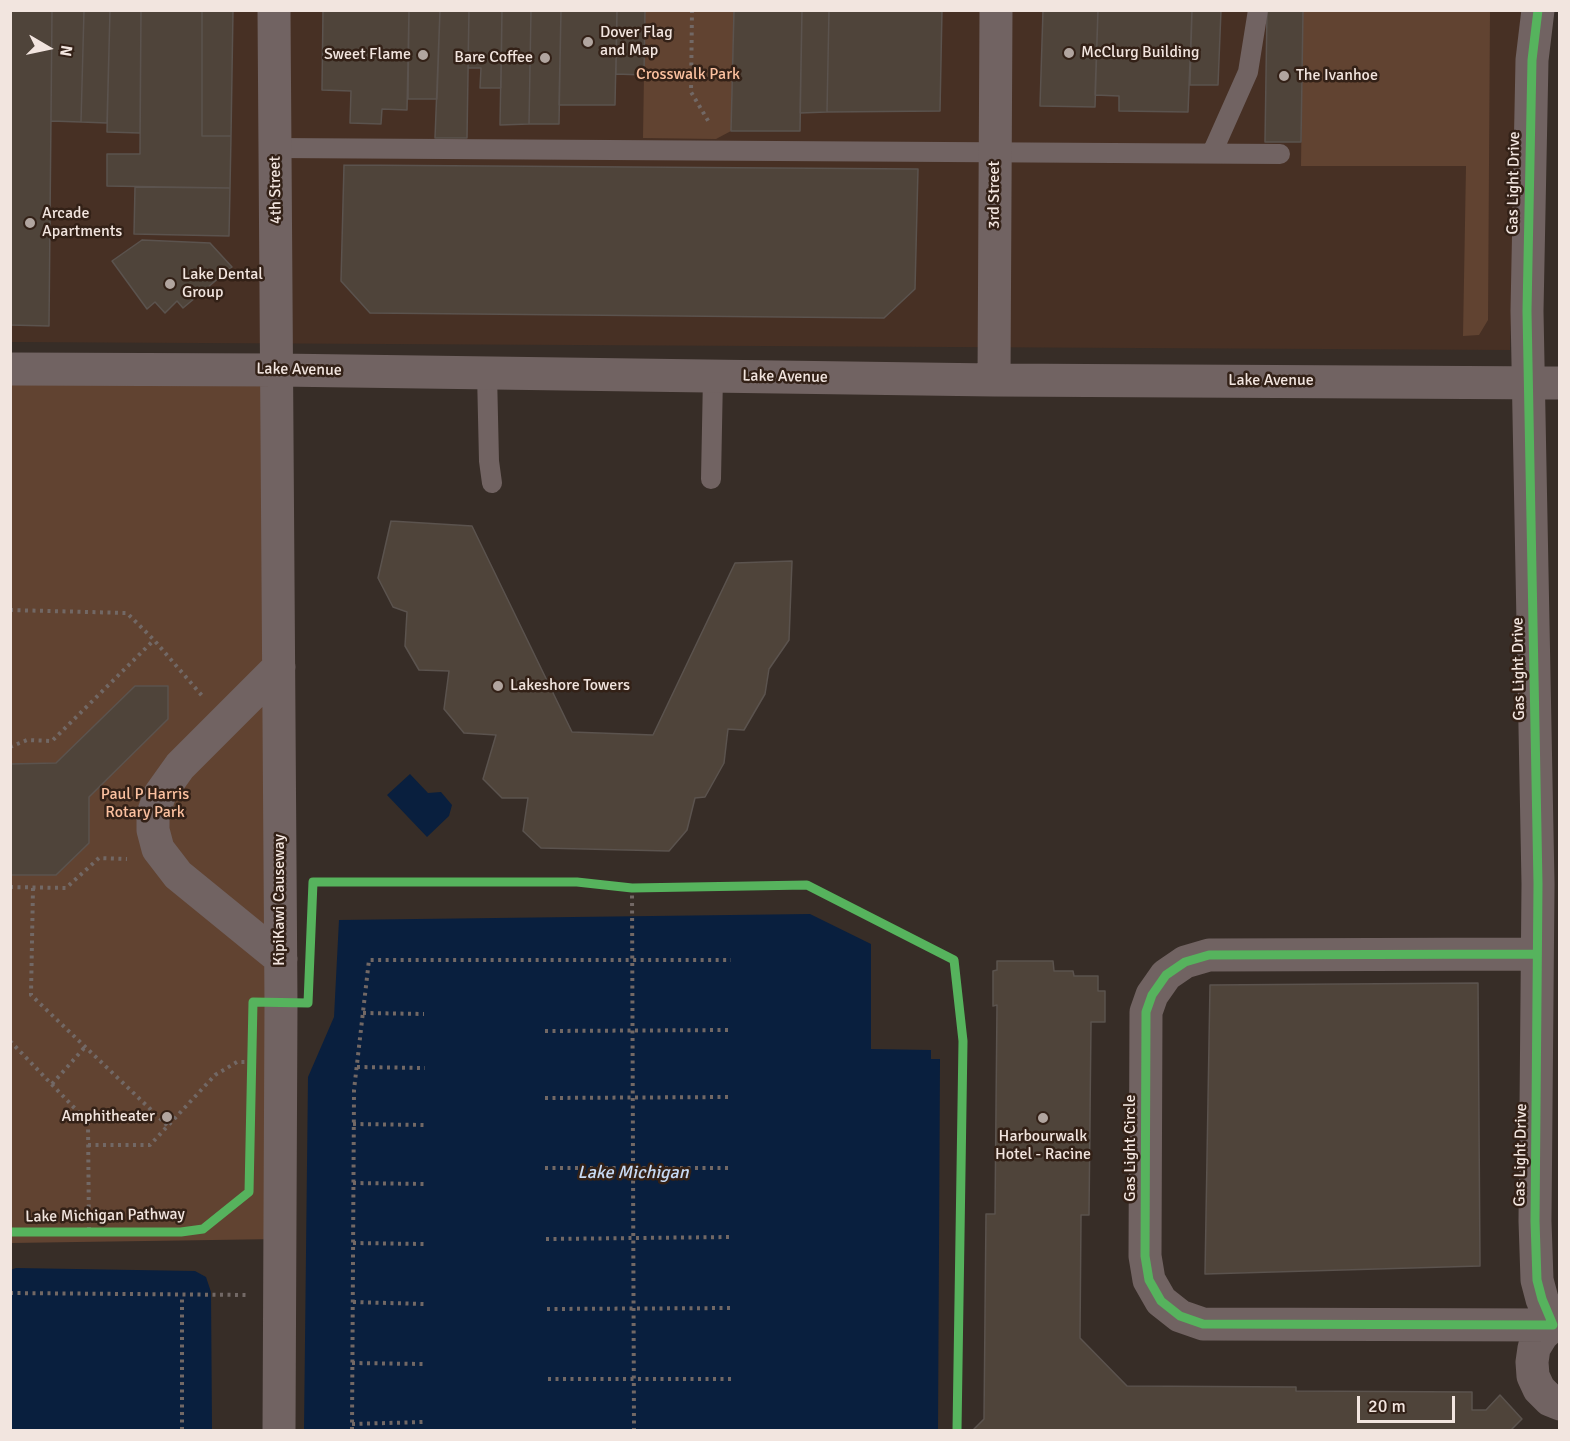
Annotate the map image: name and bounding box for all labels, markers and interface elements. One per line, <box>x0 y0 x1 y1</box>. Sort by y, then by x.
north arrow <box>18 18 78 78</box>
place label: Dover Flag and Map <box>600 23 673 61</box>
marker: Dover Flag and Map <box>581 35 595 49</box>
place label: McClurg Building <box>1081 43 1199 63</box>
text: N <box>55 44 77 58</box>
place label: Sweet Flame <box>324 45 411 65</box>
marker: McClurg Building <box>1062 46 1076 60</box>
marker: Sweet Flame <box>416 48 430 62</box>
place label: Bare Coffee <box>454 48 533 68</box>
marker: Bare Coffee <box>538 51 552 65</box>
park label: Crosswalk Park <box>636 65 740 85</box>
place label: The Ivanhoe <box>1296 66 1378 86</box>
marker: The Ivanhoe <box>1277 69 1291 83</box>
street label: Gas Light Drive <box>1503 131 1525 235</box>
street label: 4th Street <box>266 156 286 224</box>
street label: 3rd Street <box>985 161 1005 229</box>
place label: Arcade Apartments <box>42 204 122 242</box>
marker: Arcade Apartments <box>23 216 37 230</box>
place label: Lake Dental Group <box>182 265 263 303</box>
marker: Lake Dental Group <box>163 277 177 291</box>
street label: Lake Avenue <box>256 360 342 380</box>
street label: Lake Avenue <box>742 367 828 387</box>
street label: Lake Avenue <box>1228 371 1314 391</box>
street label: Gas Light Drive <box>1508 617 1530 721</box>
place label: Lakeshore Towers <box>510 676 630 696</box>
marker: Lakeshore Towers <box>491 679 505 693</box>
park label: Paul P Harris Rotary Park <box>101 785 189 823</box>
street label: KipiKawi Causeway <box>270 834 290 966</box>
street label: Gas Light Circle <box>1121 1094 1141 1202</box>
street label: Gas Light Drive <box>1510 1103 1532 1207</box>
place label: Amphitheater <box>61 1107 155 1127</box>
marker: Amphitheater <box>160 1110 174 1124</box>
marker: Harbourwalk Hotel - Racine <box>1036 1111 1050 1125</box>
place label: Harbourwalk Hotel - Racine <box>995 1127 1091 1165</box>
water label: Lake Michigan <box>577 1162 689 1184</box>
street label: Lake Michigan Pathway <box>25 1205 185 1227</box>
scale bar <box>1360 1384 1458 1422</box>
text: 20 m <box>1368 1395 1406 1417</box>

